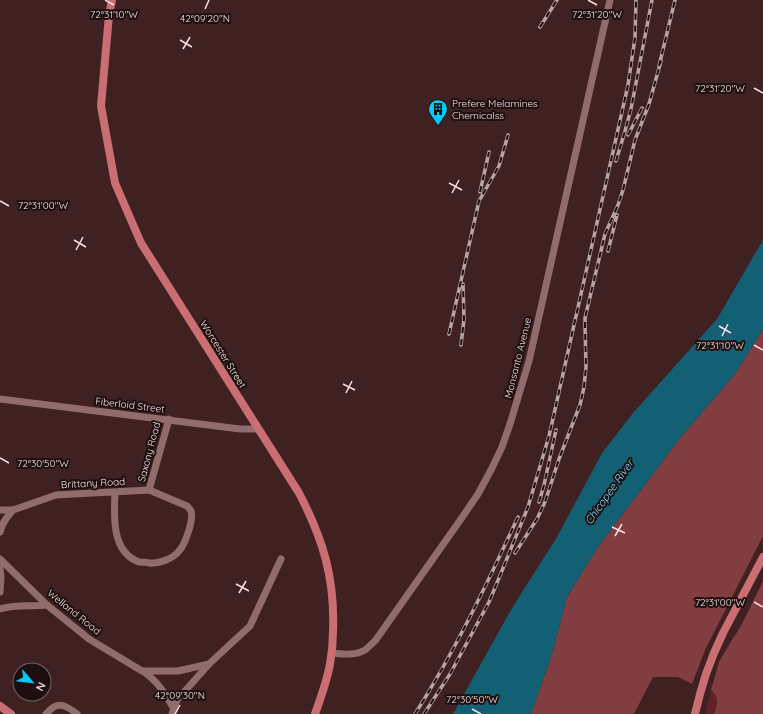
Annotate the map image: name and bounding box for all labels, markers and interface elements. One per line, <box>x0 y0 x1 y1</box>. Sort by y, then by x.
text: 72°31'10"W <box>90 8 138 21</box>
text: 72°31'20"W <box>572 8 622 21</box>
text: 42°09'20"N <box>180 12 230 25</box>
text: 72°31'20"W <box>695 82 745 95</box>
place label: Prefere Melamines Chemicalss <box>452 97 538 122</box>
building icon: Prefere Melamines Chemicalss <box>427 98 449 126</box>
text: 72°31'00"W <box>18 199 68 212</box>
street label: Monsanto Avenue <box>502 316 534 400</box>
street label: Worcester Street <box>197 318 249 391</box>
text: 72°31'10"W <box>696 339 744 352</box>
street label: Fiberloid Street <box>95 394 166 416</box>
street label: Saxony Road <box>135 421 163 483</box>
water label: Chicopee River <box>581 455 638 527</box>
text: 72°30'50"W <box>17 457 69 470</box>
street label: Brittany Road <box>61 475 125 491</box>
street label: Welland Road <box>45 586 103 638</box>
text: 72°31'00"W <box>695 596 745 609</box>
north arrow <box>12 662 52 702</box>
text: N <box>33 680 49 694</box>
text: 42°09'30"N <box>155 689 205 702</box>
text: 72°30'50"W <box>446 693 498 706</box>

